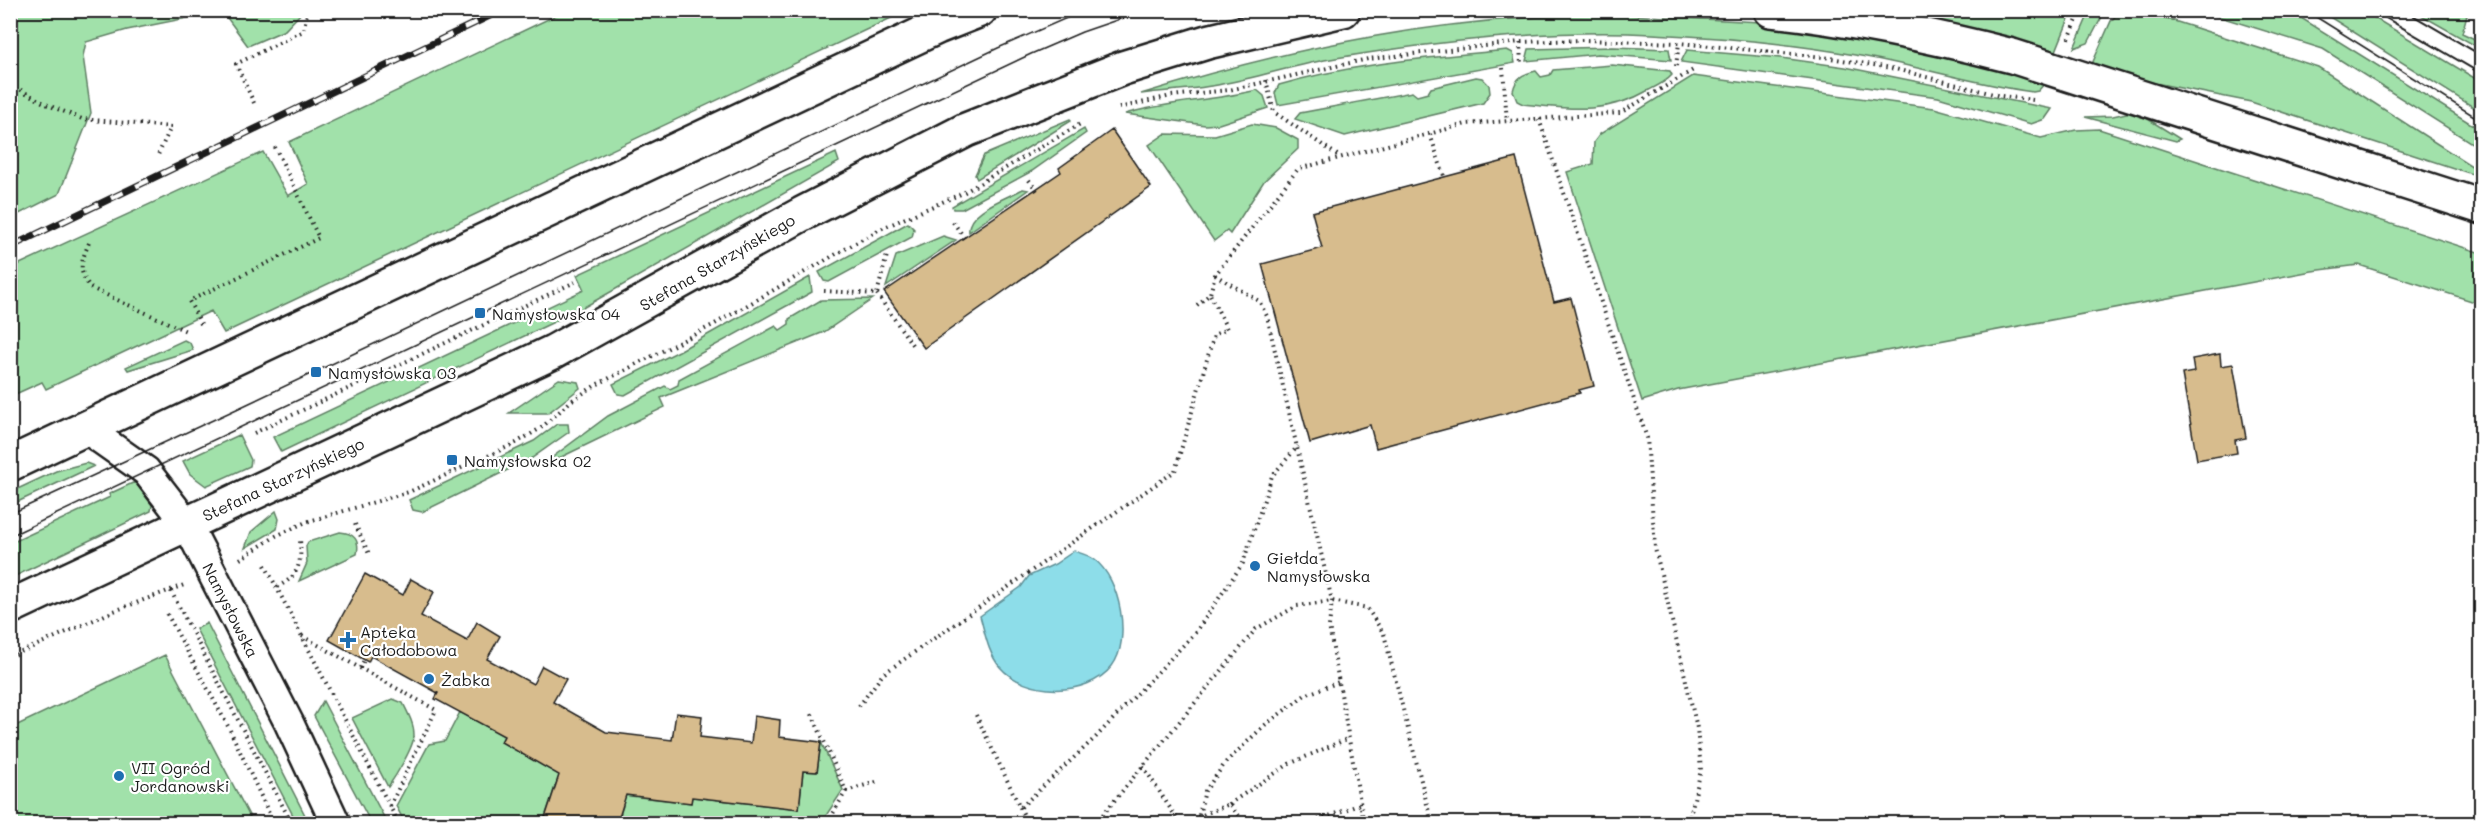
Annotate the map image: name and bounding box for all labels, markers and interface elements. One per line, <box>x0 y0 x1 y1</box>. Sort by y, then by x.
street label: Stefana Starzyńskiego <box>635 209 799 315</box>
place label: Namysłowska 04 <box>492 303 621 324</box>
marker: Namysłowska 04 <box>473 306 487 320</box>
place label: Namysłowska 03 <box>328 362 456 383</box>
marker: Namysłowska 03 <box>309 365 323 379</box>
street label: Stefana Starzyńskiego <box>199 432 367 526</box>
place label: Namysłowska 02 <box>464 450 592 471</box>
marker: Namysłowska 02 <box>445 453 459 467</box>
place label: Giełda Namysłowska <box>1267 547 1371 586</box>
street label: Namysłowska <box>198 559 264 661</box>
marker: Giełda Namysłowska <box>1248 559 1262 573</box>
place label: Apteka Całodobowa <box>360 621 458 660</box>
marker: Apteka Całodobowa <box>341 633 355 647</box>
place label: Żabka <box>441 669 490 690</box>
marker: Żabka <box>422 672 436 686</box>
place label: VII Ogród Jordanowski <box>131 757 229 796</box>
marker: VII Ogród Jordanowski <box>112 769 126 783</box>

